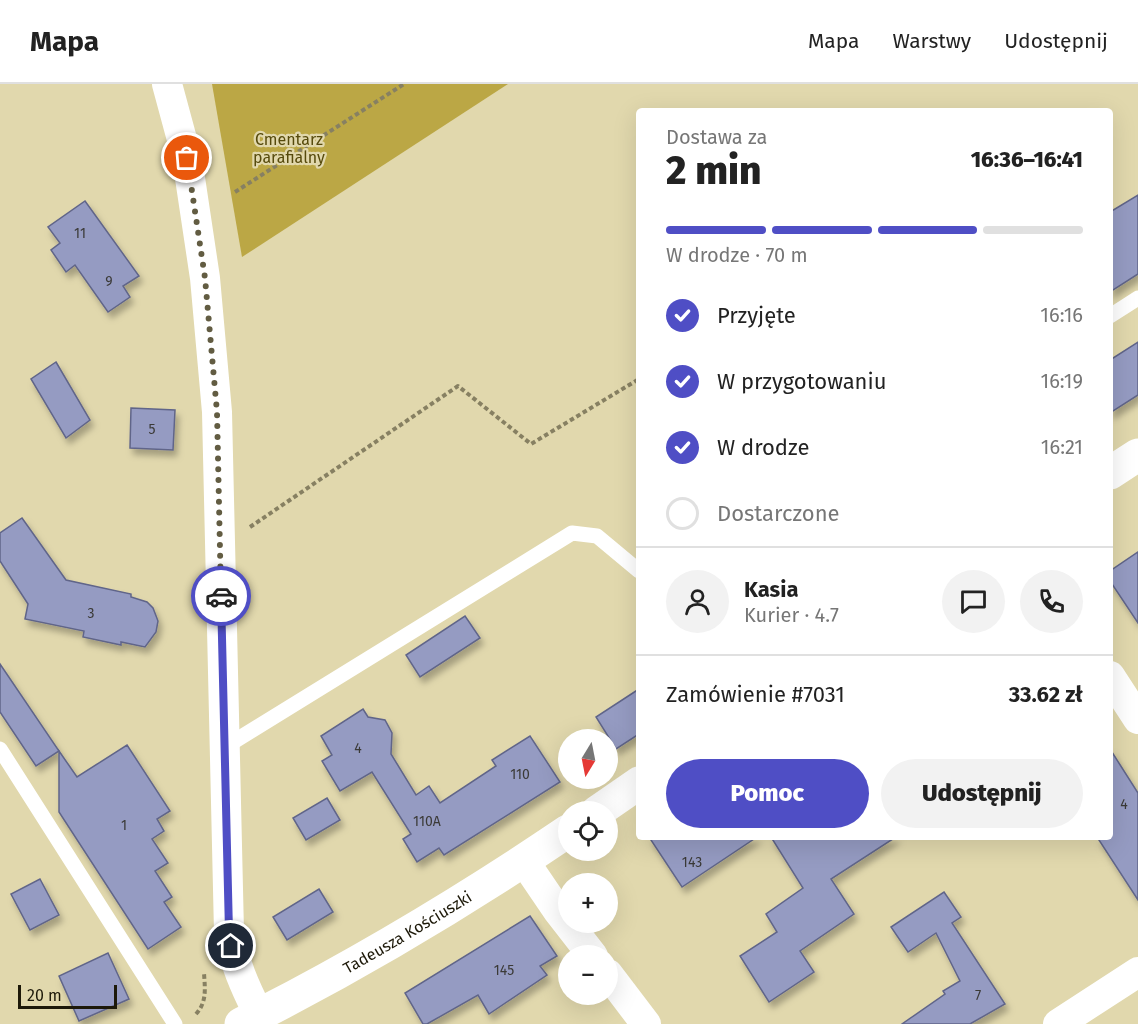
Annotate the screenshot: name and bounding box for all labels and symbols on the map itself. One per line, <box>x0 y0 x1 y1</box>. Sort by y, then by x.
park label: Cmentarz parafialny <box>253 130 325 167</box>
pin <box>161 132 212 183</box>
house number: 11 <box>74 225 86 242</box>
house number: 9 <box>105 273 113 290</box>
house number: 5 <box>148 421 156 438</box>
courier <box>191 566 251 626</box>
house number: 3 <box>88 605 95 622</box>
north arrow <box>558 729 618 789</box>
house number: 4 <box>354 740 362 757</box>
house number: 110 <box>510 766 530 783</box>
house number: 4 <box>1120 796 1128 813</box>
house number: 110A <box>413 813 441 830</box>
house number: 1 <box>121 817 127 834</box>
house number: 143 <box>682 854 702 871</box>
street label: Tadeusza Kościuszki <box>340 887 475 977</box>
pin <box>205 920 256 971</box>
house number: 145 <box>494 962 514 979</box>
scale bar <box>18 982 117 1010</box>
house number: 7 <box>975 987 981 1004</box>

